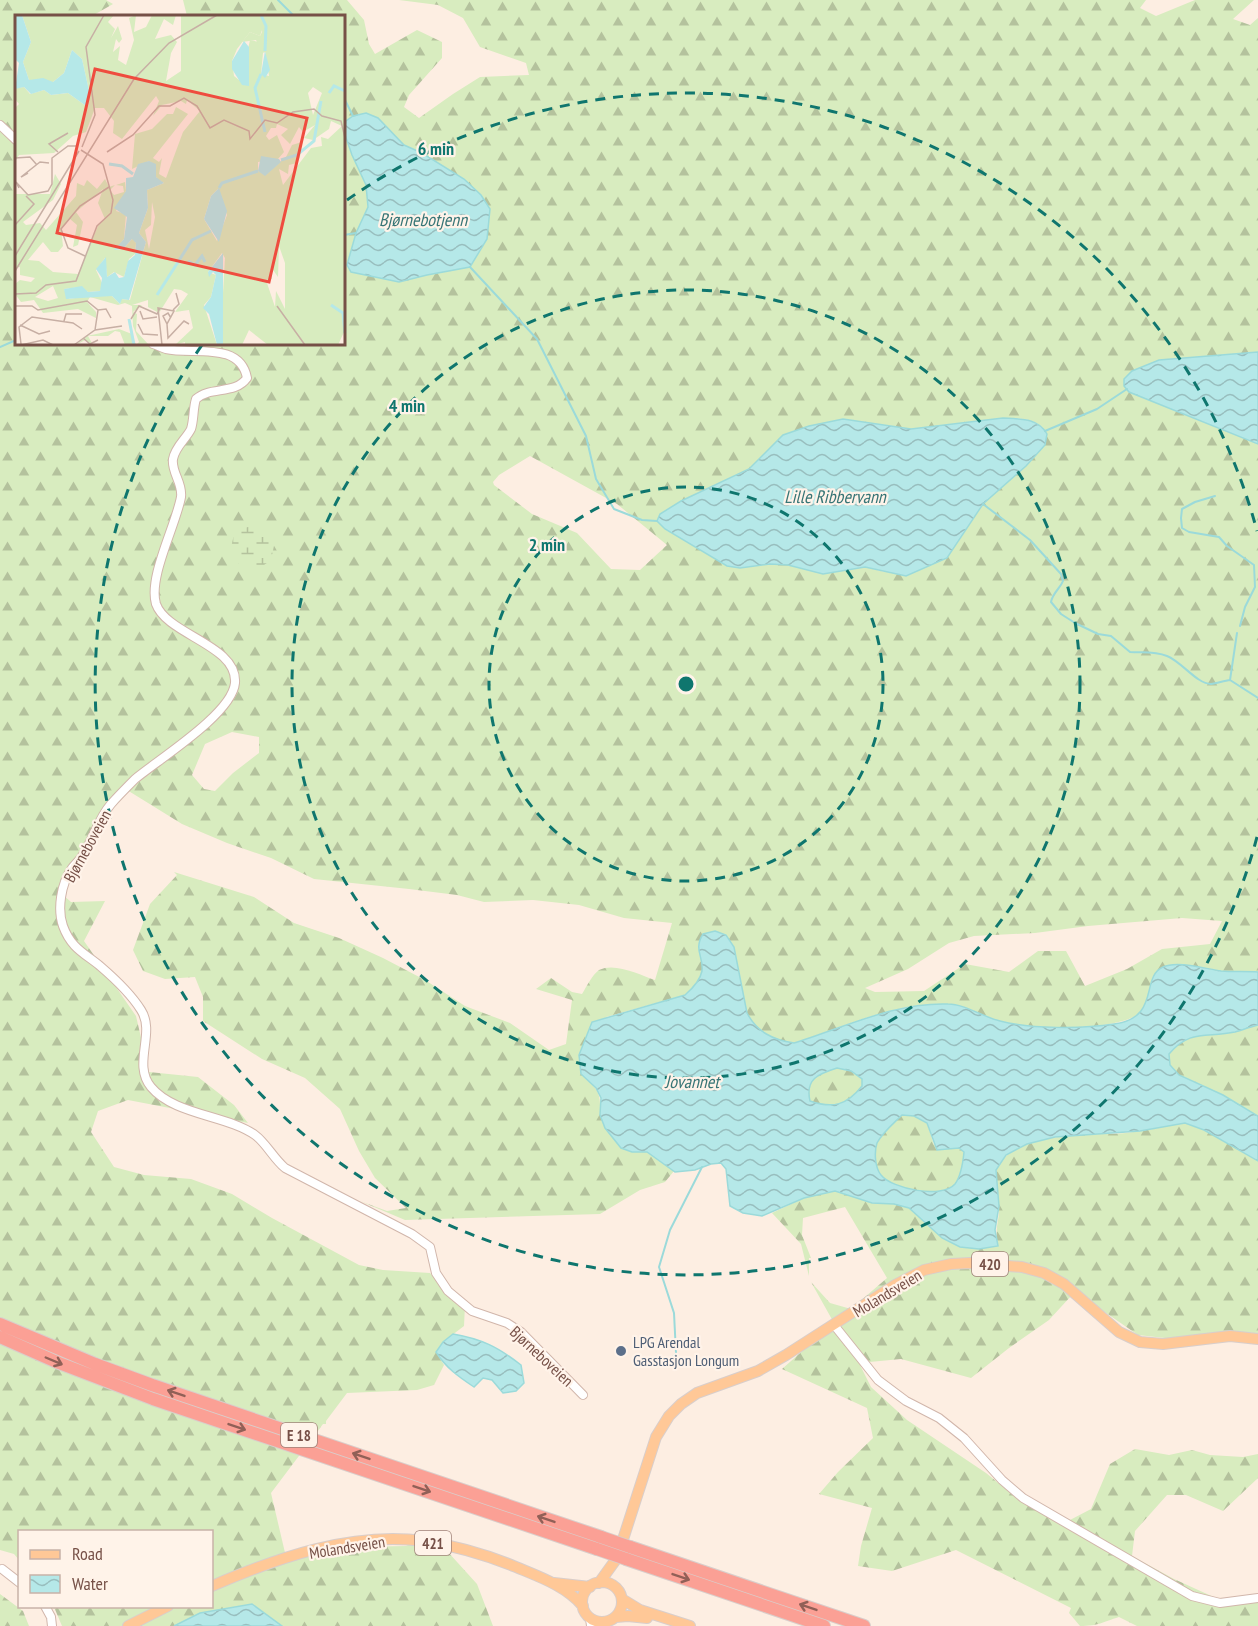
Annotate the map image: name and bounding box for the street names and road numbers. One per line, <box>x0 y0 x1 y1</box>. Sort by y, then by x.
street label: Bjørneboveien <box>59 806 115 886</box>
road number: 420 <box>972 1252 1008 1276</box>
street label: Molandsveien <box>849 1265 925 1321</box>
street label: Bjørneboveien <box>506 1322 578 1390</box>
road number: E 18 <box>281 1423 317 1447</box>
street label: Molandsveien <box>308 1531 386 1563</box>
road number: 421 <box>415 1531 451 1555</box>

